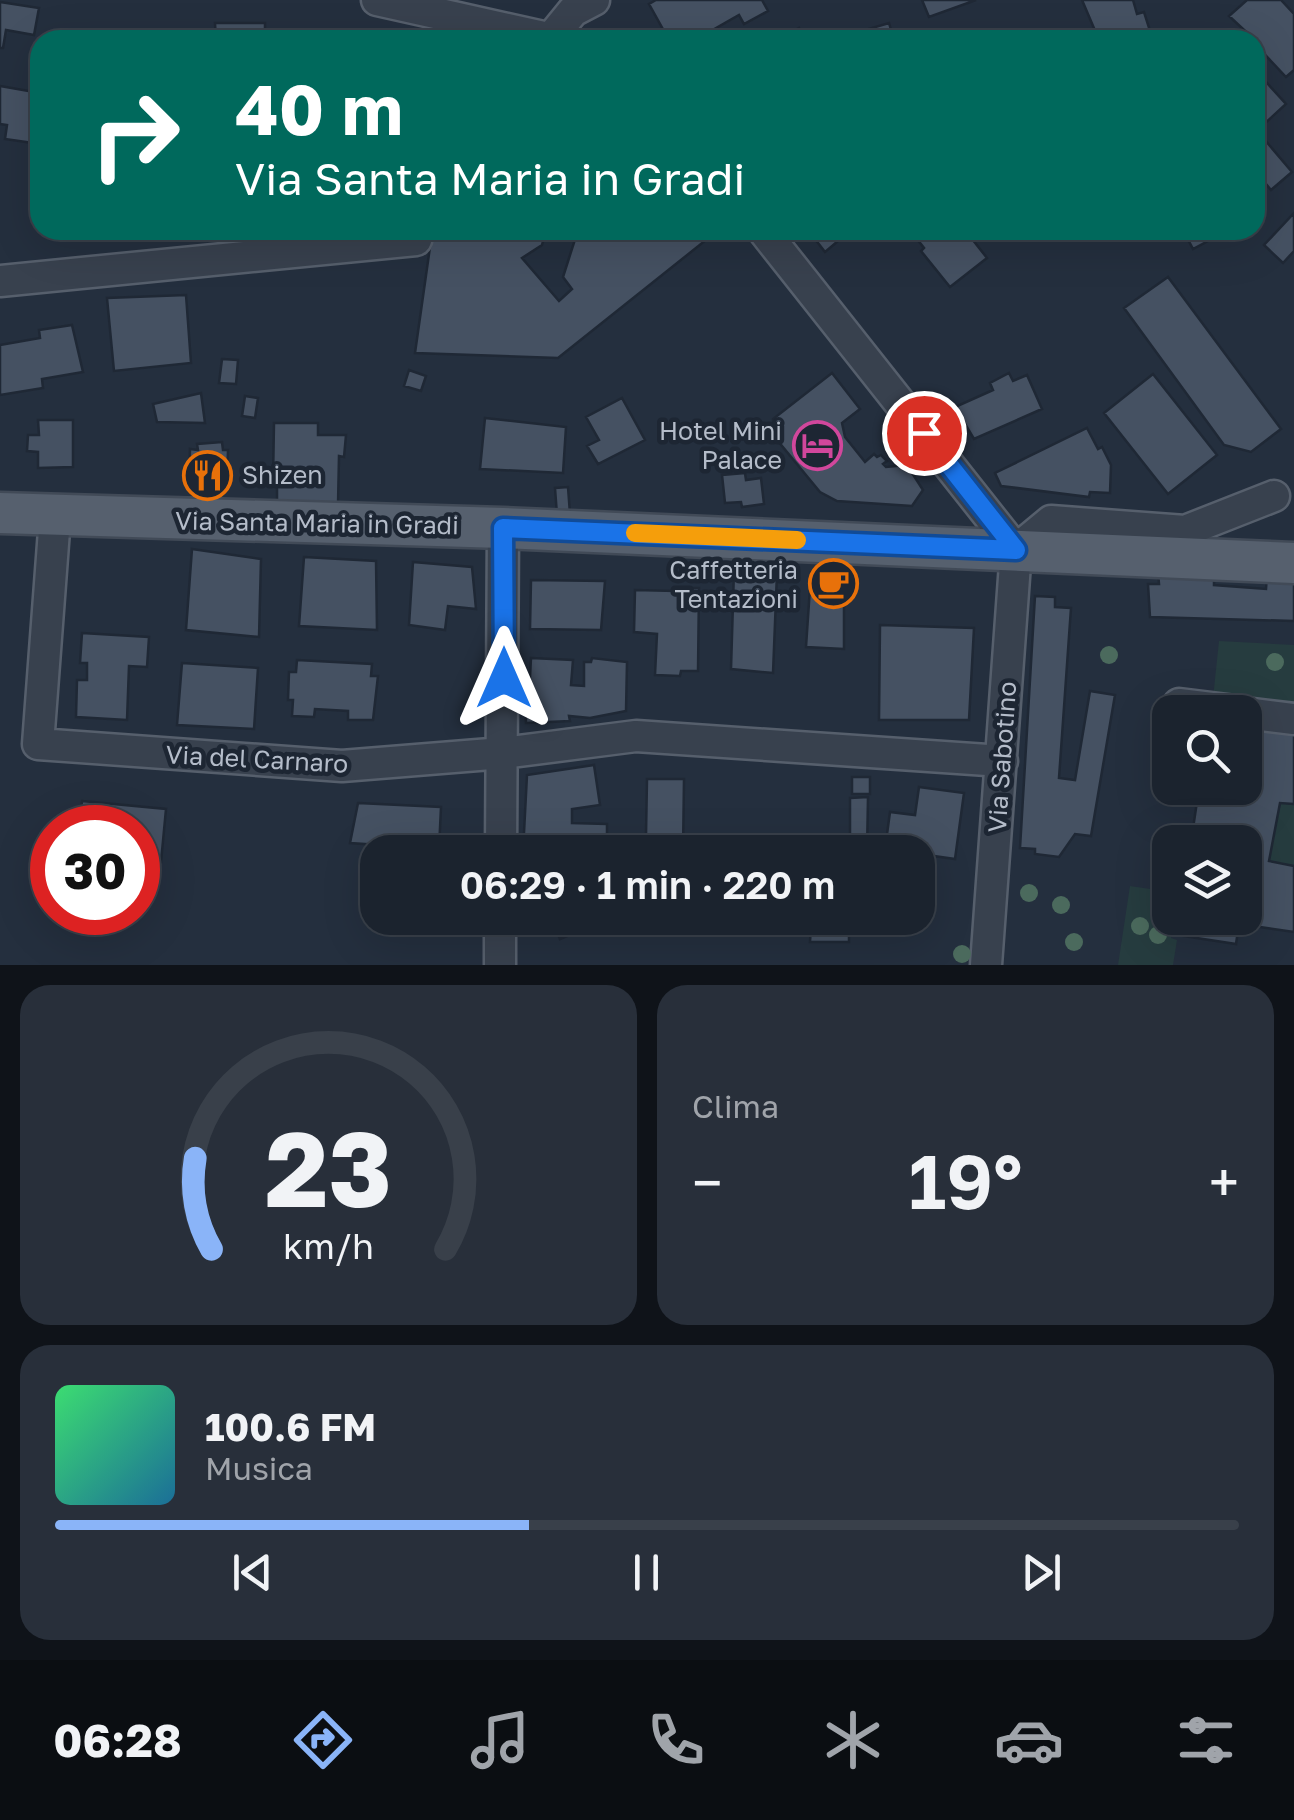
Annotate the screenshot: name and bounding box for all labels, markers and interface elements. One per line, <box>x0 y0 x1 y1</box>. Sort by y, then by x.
text: 40 m <box>235 66 403 150</box>
icon: right <box>70 70 200 200</box>
text: Via Santa Maria in Gradi <box>235 151 745 205</box>
pin <box>882 391 967 476</box>
icon: arrive <box>897 406 952 461</box>
place label: Hotel Mini Palace <box>659 415 782 475</box>
hotel icon: Hotel Mini Palace <box>791 419 843 471</box>
restaurant icon: Shizen <box>181 449 233 501</box>
place label: Shizen <box>242 459 323 490</box>
street label: Via Santa Maria in Gradi <box>175 505 459 540</box>
place label: Caffetteria Tentazioni <box>669 554 798 614</box>
cafe icon: Caffetteria Tentazioni <box>807 558 859 610</box>
position arrow <box>452 626 556 730</box>
street label: Via Sabotino <box>981 680 1022 834</box>
map controls <box>1152 695 1262 935</box>
button: search <box>1152 695 1262 805</box>
street label: Via del Carnaro <box>165 738 349 779</box>
speed limit sign: 30 <box>30 805 160 935</box>
button: layers <box>1152 825 1262 935</box>
text: 06:29 · 1 min · 220 m <box>460 862 835 907</box>
text: Clima <box>692 1087 779 1125</box>
text: 23 <box>265 1105 392 1230</box>
text: 19° <box>909 1135 1022 1226</box>
text: − <box>692 1149 722 1215</box>
text: + <box>1209 1149 1239 1215</box>
text: km/h <box>283 1224 374 1267</box>
text: 100.6 FM <box>205 1404 376 1449</box>
text: Musica <box>205 1449 313 1487</box>
icon: previous <box>225 1545 280 1600</box>
icon: pause <box>619 1545 674 1600</box>
icon: next <box>1014 1545 1069 1600</box>
icon: directions <box>288 1705 358 1775</box>
icon: music <box>465 1705 535 1775</box>
icon: phone <box>641 1705 711 1775</box>
icon: climate <box>818 1705 888 1775</box>
icon: car <box>994 1705 1064 1775</box>
icon: filters <box>1171 1705 1241 1775</box>
text: 06:28 <box>53 1713 182 1767</box>

